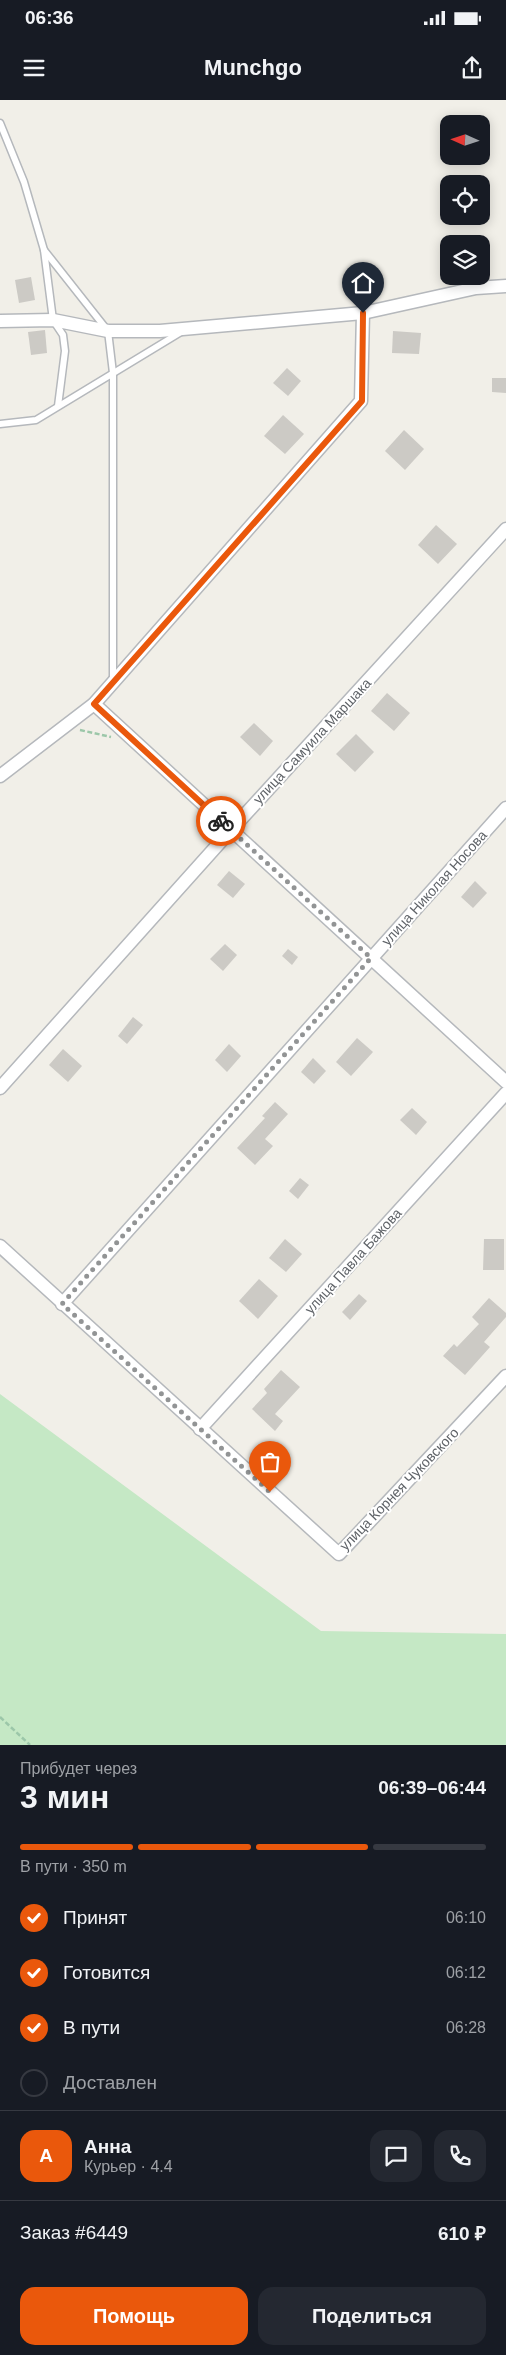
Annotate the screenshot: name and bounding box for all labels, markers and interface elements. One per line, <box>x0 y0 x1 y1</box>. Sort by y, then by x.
text: 06:36 <box>25 7 74 28</box>
icon: menu <box>20 54 48 82</box>
icon: share <box>458 54 486 82</box>
text: Munchgo <box>204 55 302 80</box>
north arrow <box>440 115 490 165</box>
map controls <box>440 115 490 285</box>
button: locate <box>440 175 490 225</box>
button: layers <box>440 235 490 285</box>
pin <box>342 262 384 313</box>
icon: home <box>349 269 377 297</box>
street label: улица Самуила Маршака <box>250 675 374 807</box>
courier <box>196 796 246 846</box>
icon: bike <box>207 807 235 835</box>
street label: улица Николая Носова <box>378 827 490 949</box>
street label: улица Павла Бажова <box>301 1205 405 1317</box>
street label: улица Корнея Чуковского <box>336 1424 462 1554</box>
pin <box>249 1441 291 1492</box>
icon: bag <box>256 1448 284 1476</box>
text: Прибудет через <box>20 1760 137 1777</box>
text: 06:39–06:44 <box>378 1777 486 1798</box>
text: 3 мин <box>20 1779 109 1815</box>
text: В пути · 350 m <box>20 1858 127 1875</box>
icon: check <box>20 1904 48 1932</box>
text: Принят <box>63 1907 127 1928</box>
text: 06:10 <box>446 1909 486 1926</box>
icon: check <box>20 1959 48 1987</box>
text: Готовится <box>63 1962 150 1983</box>
text: 06:12 <box>446 1964 486 1981</box>
icon: check <box>20 2014 48 2042</box>
text: В пути <box>63 2017 120 2038</box>
text: 06:28 <box>446 2019 486 2036</box>
text: Доставлен <box>63 2072 157 2093</box>
button: chat <box>370 2130 422 2182</box>
button: phone <box>434 2130 486 2182</box>
text: Анна <box>84 2136 131 2157</box>
text: А <box>39 2145 53 2166</box>
text: Курьер · 4.4 <box>84 2158 173 2175</box>
text: Заказ #6449 <box>20 2222 128 2243</box>
text: 610 ₽ <box>438 2223 486 2244</box>
button: Помощь <box>20 2287 248 2345</box>
button: Поделиться <box>258 2287 486 2345</box>

